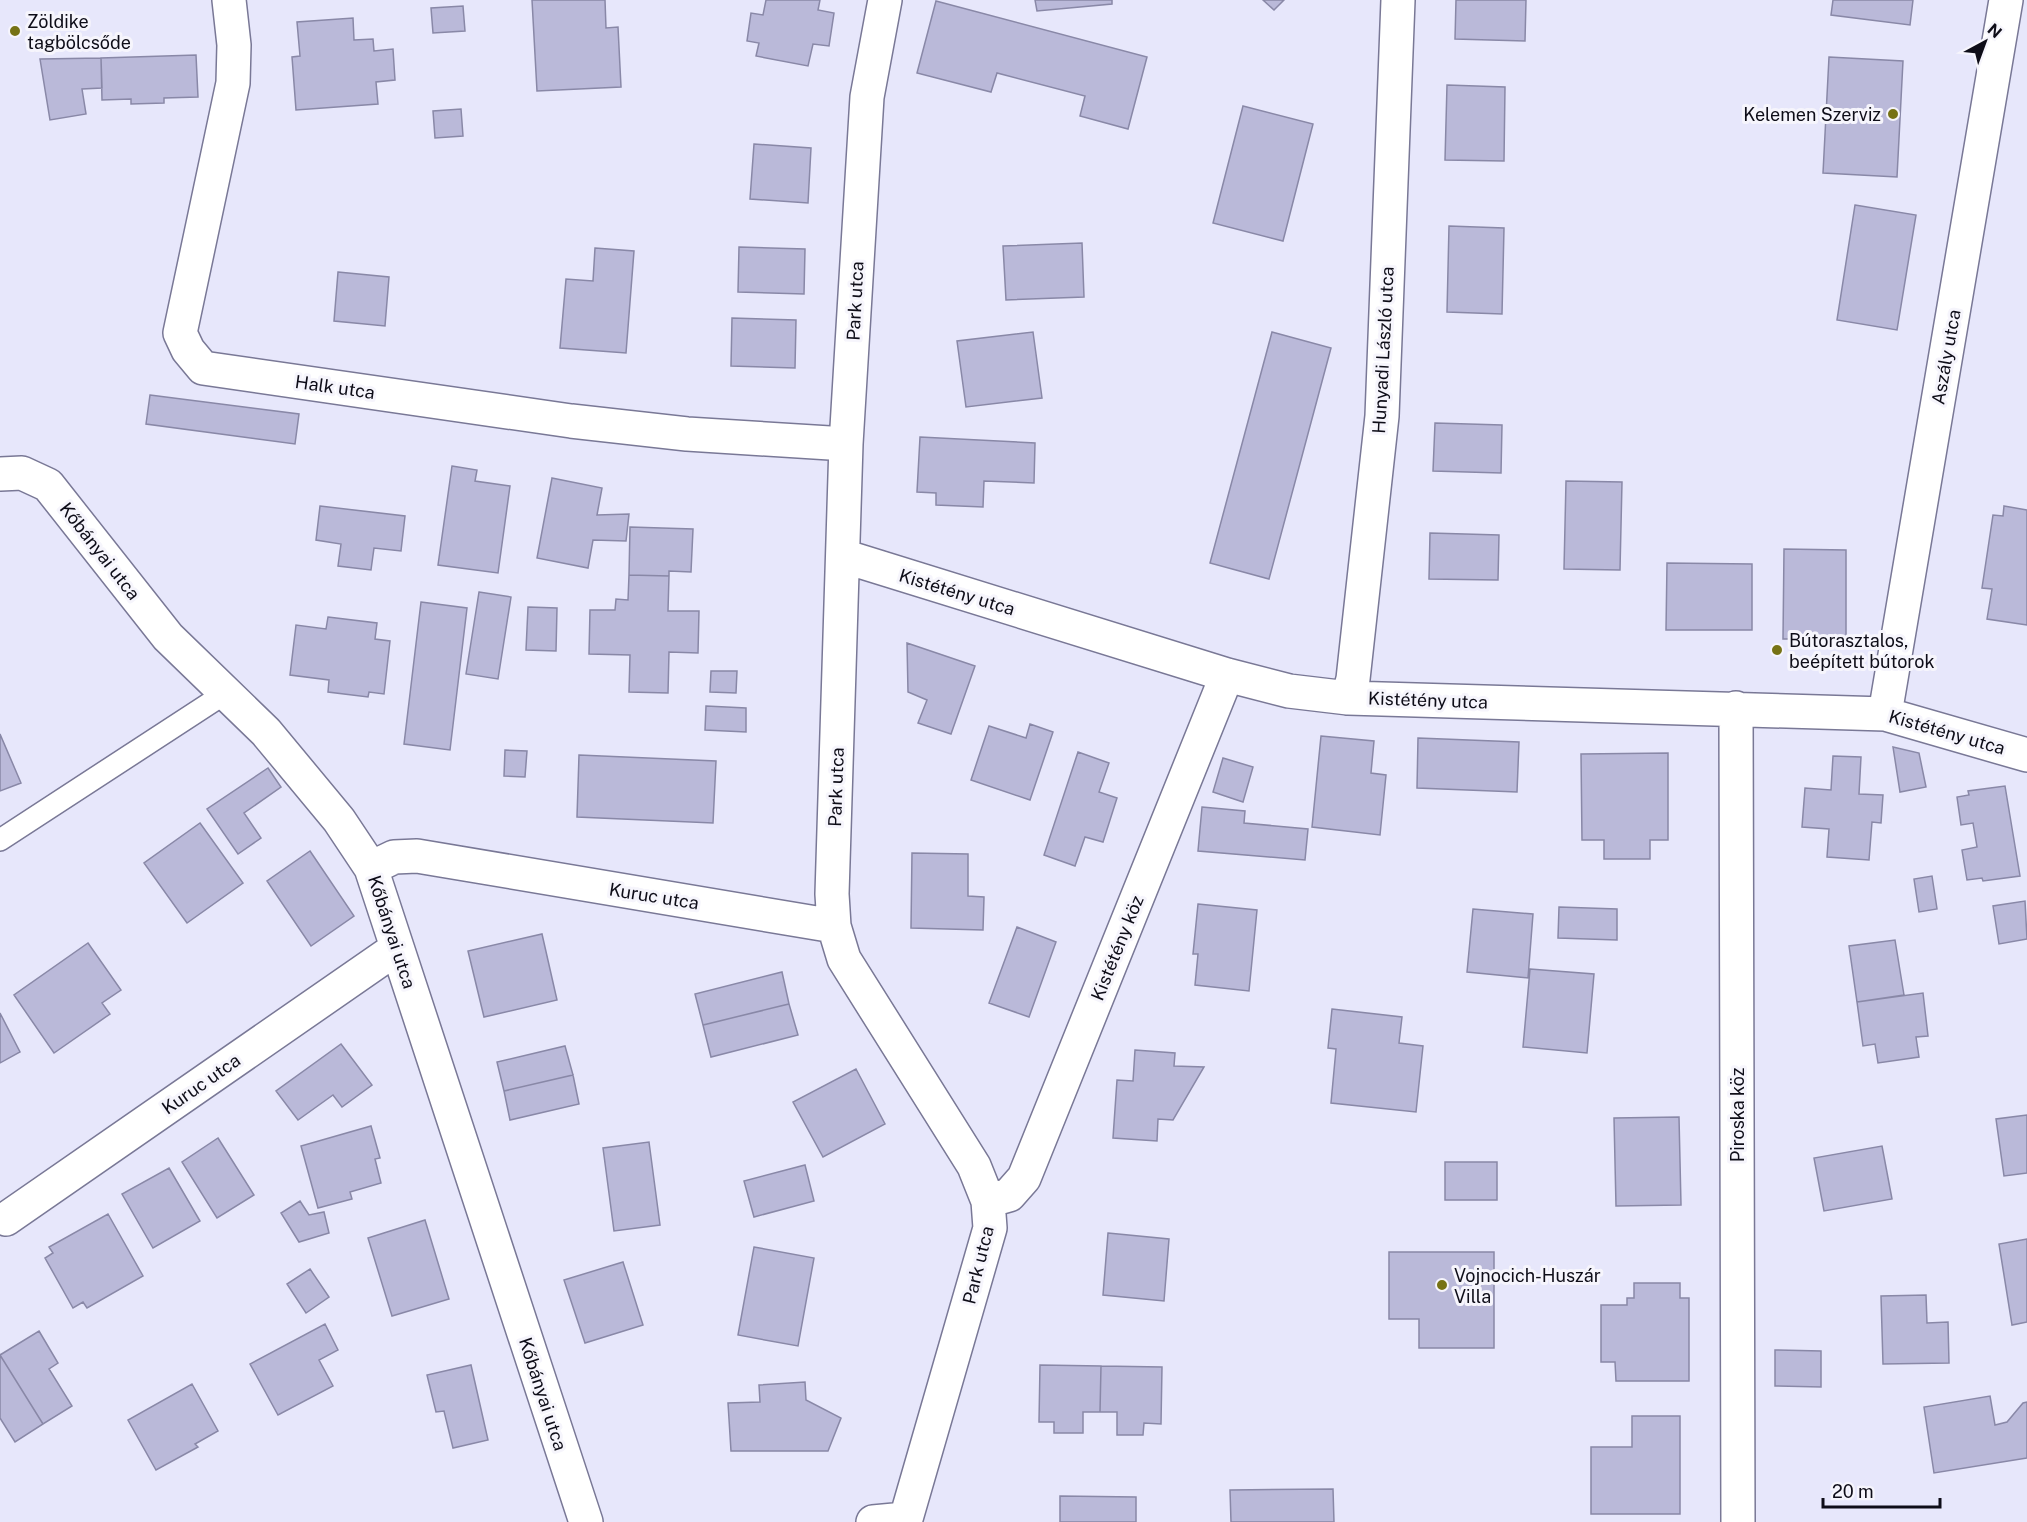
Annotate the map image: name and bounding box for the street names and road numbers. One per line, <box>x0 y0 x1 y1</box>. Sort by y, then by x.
street label: Park utca <box>842 261 868 341</box>
street label: Hunyadi László utca <box>1368 266 1398 434</box>
street label: Aszály utca <box>1927 308 1965 406</box>
street label: Halk utca <box>294 371 376 403</box>
street label: Kőbányai utca <box>56 498 144 604</box>
street label: Kistétény utca <box>897 564 1017 620</box>
street label: Kistétény utca <box>1368 687 1488 713</box>
street label: Kistétény utca <box>1886 705 2008 759</box>
street label: Park utca <box>824 747 848 827</box>
street label: Kőbányai utca <box>364 873 420 991</box>
street label: Kuruc utca <box>608 879 700 913</box>
street label: Kistétény köz <box>1086 892 1148 1004</box>
street label: Kuruc utca <box>158 1049 244 1119</box>
street label: Piroska köz <box>1727 1068 1748 1162</box>
street label: Park utca <box>958 1224 998 1306</box>
street label: Kőbányai utca <box>515 1335 571 1453</box>

